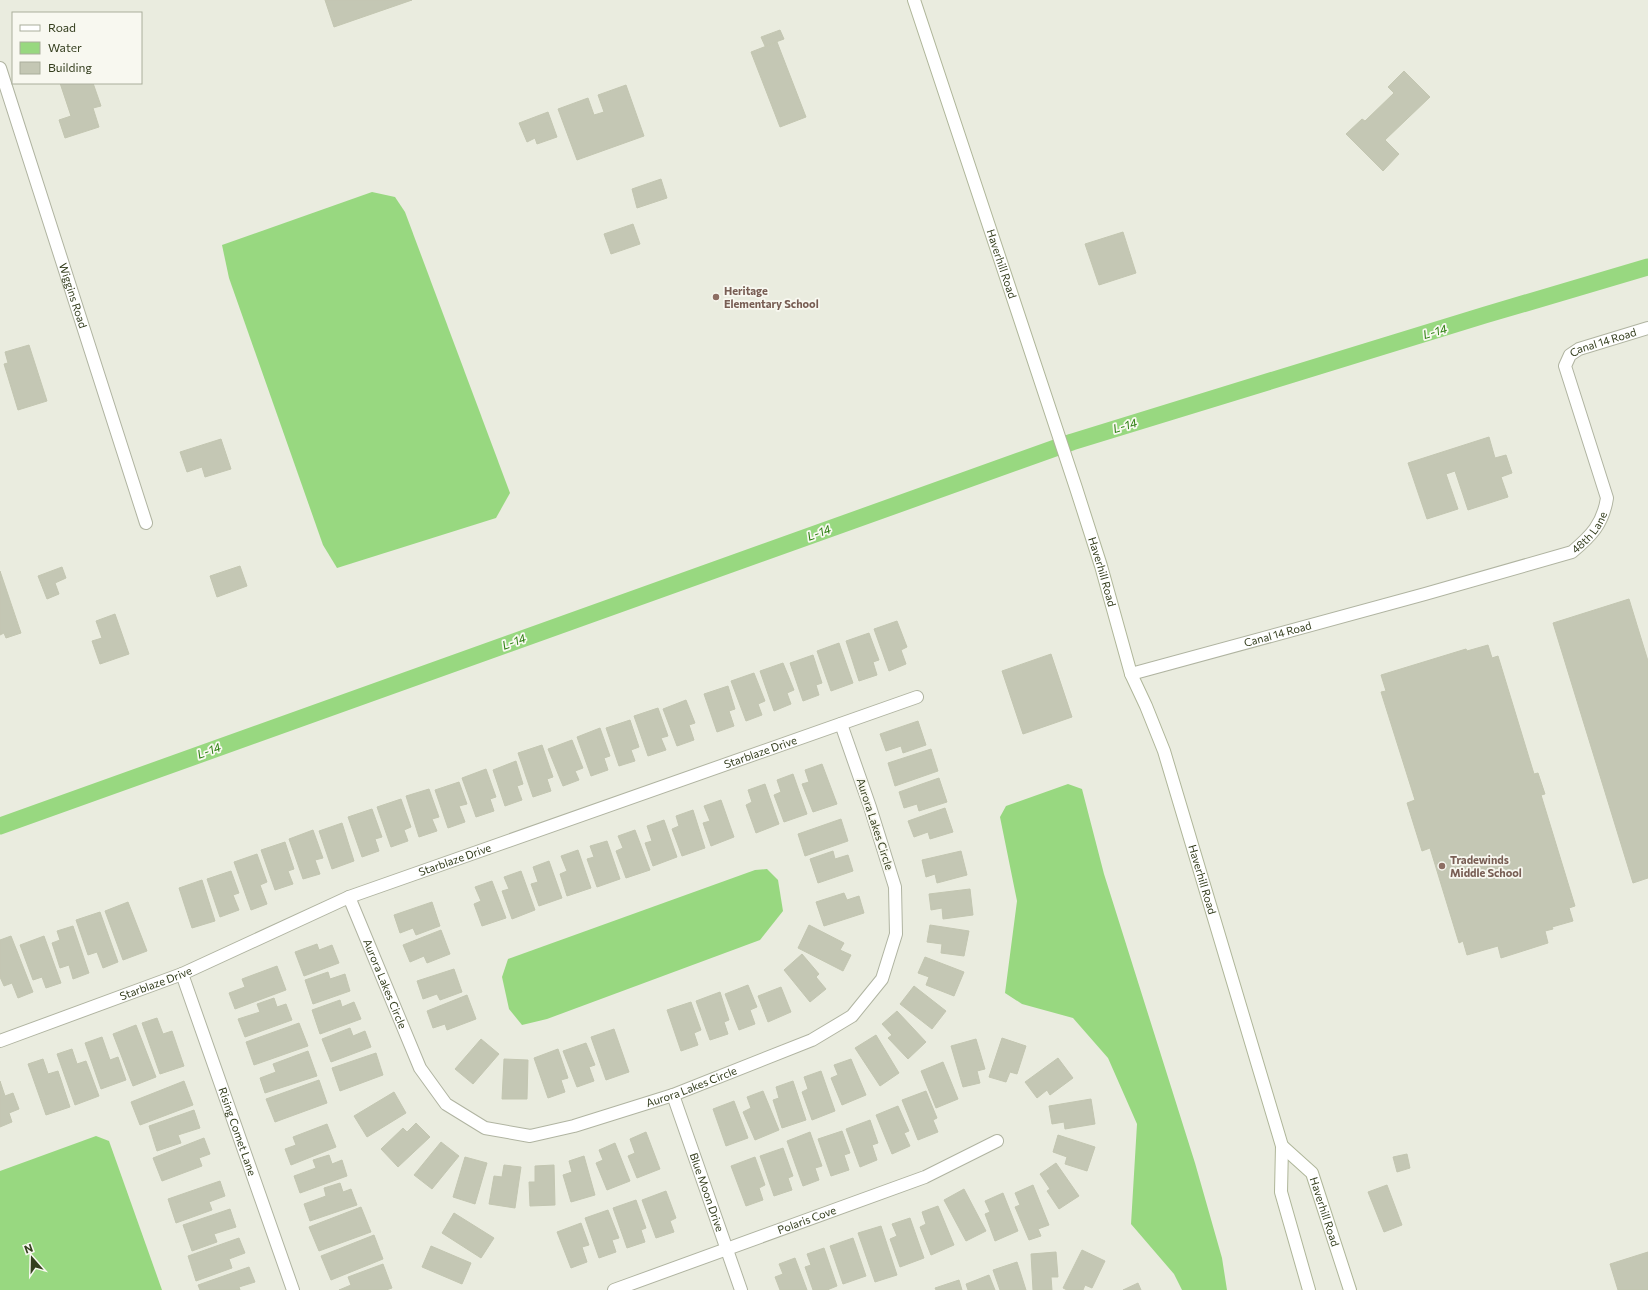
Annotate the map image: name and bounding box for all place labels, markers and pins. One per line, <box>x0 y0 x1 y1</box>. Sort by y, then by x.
place label: Heritage Elementary School <box>724 284 819 310</box>
marker: Heritage Elementary School <box>711 292 721 302</box>
place label: Tradewinds Middle School <box>1450 853 1522 879</box>
marker: Tradewinds Middle School <box>1437 861 1447 871</box>

